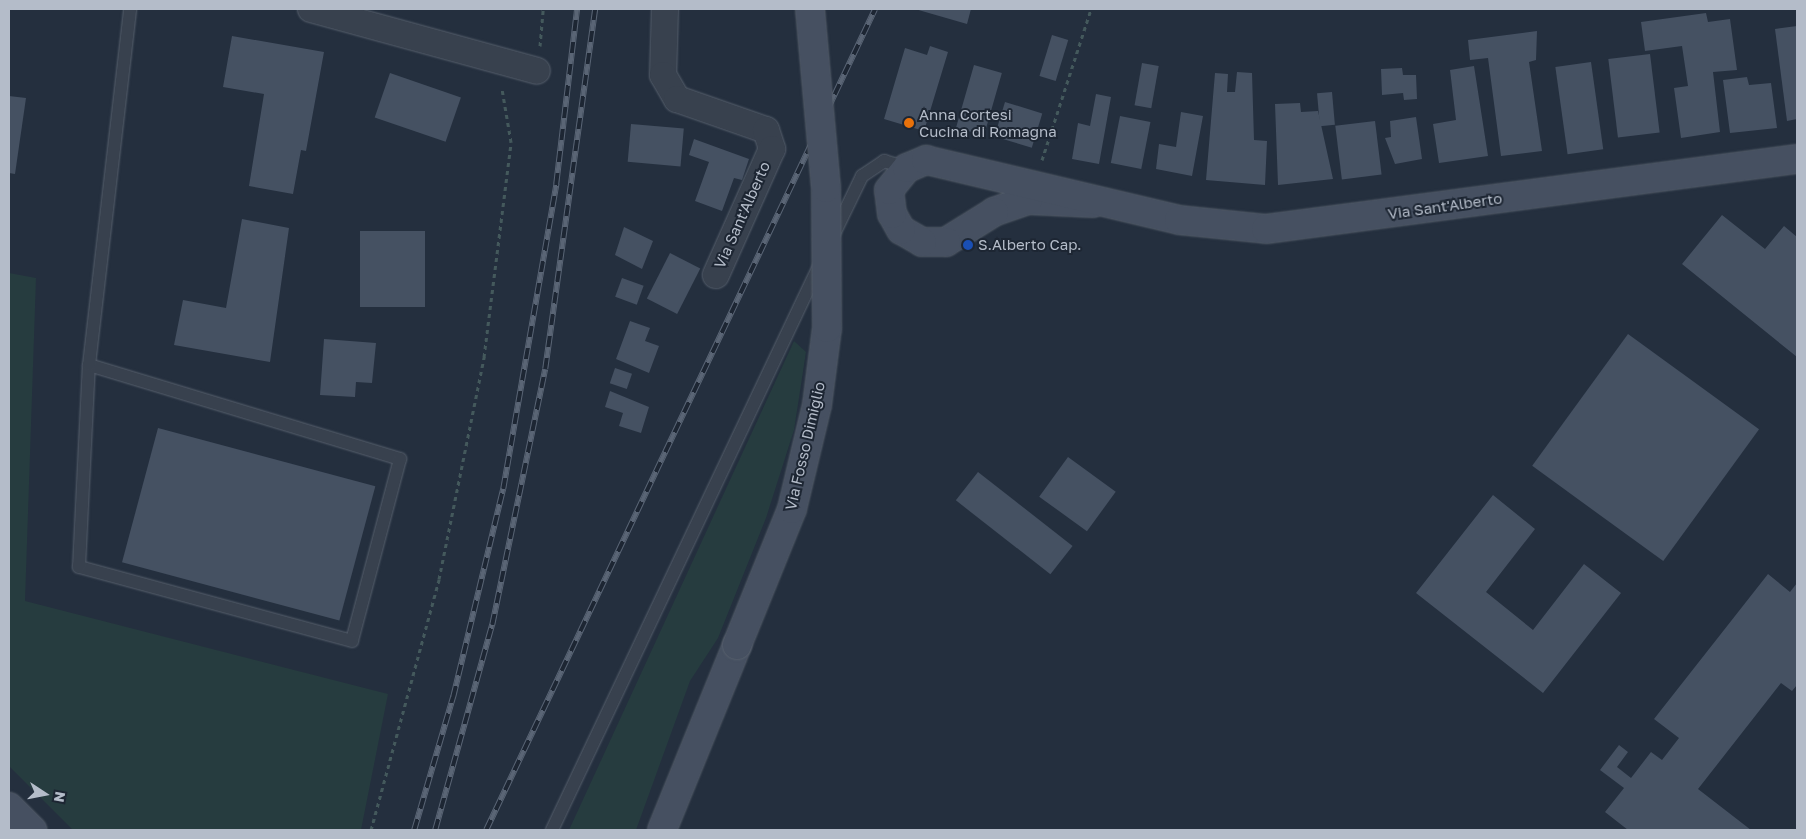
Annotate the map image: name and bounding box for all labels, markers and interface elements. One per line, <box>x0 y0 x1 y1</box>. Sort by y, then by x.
place label: Anna Cortesi Cucina di Romagna <box>919 105 1057 140</box>
marker: Anna Cortesi Cucina di Romagna <box>903 117 915 129</box>
street label: Via Sant'Alberto <box>710 159 774 271</box>
street label: Via Sant'Alberto <box>1387 189 1503 223</box>
place label: S.Alberto Cap. <box>978 236 1082 254</box>
marker: S.Alberto Cap. <box>962 239 974 251</box>
street label: Via Fosso Dimiglio <box>781 380 829 512</box>
north arrow <box>20 769 70 819</box>
text: N <box>51 790 70 804</box>

